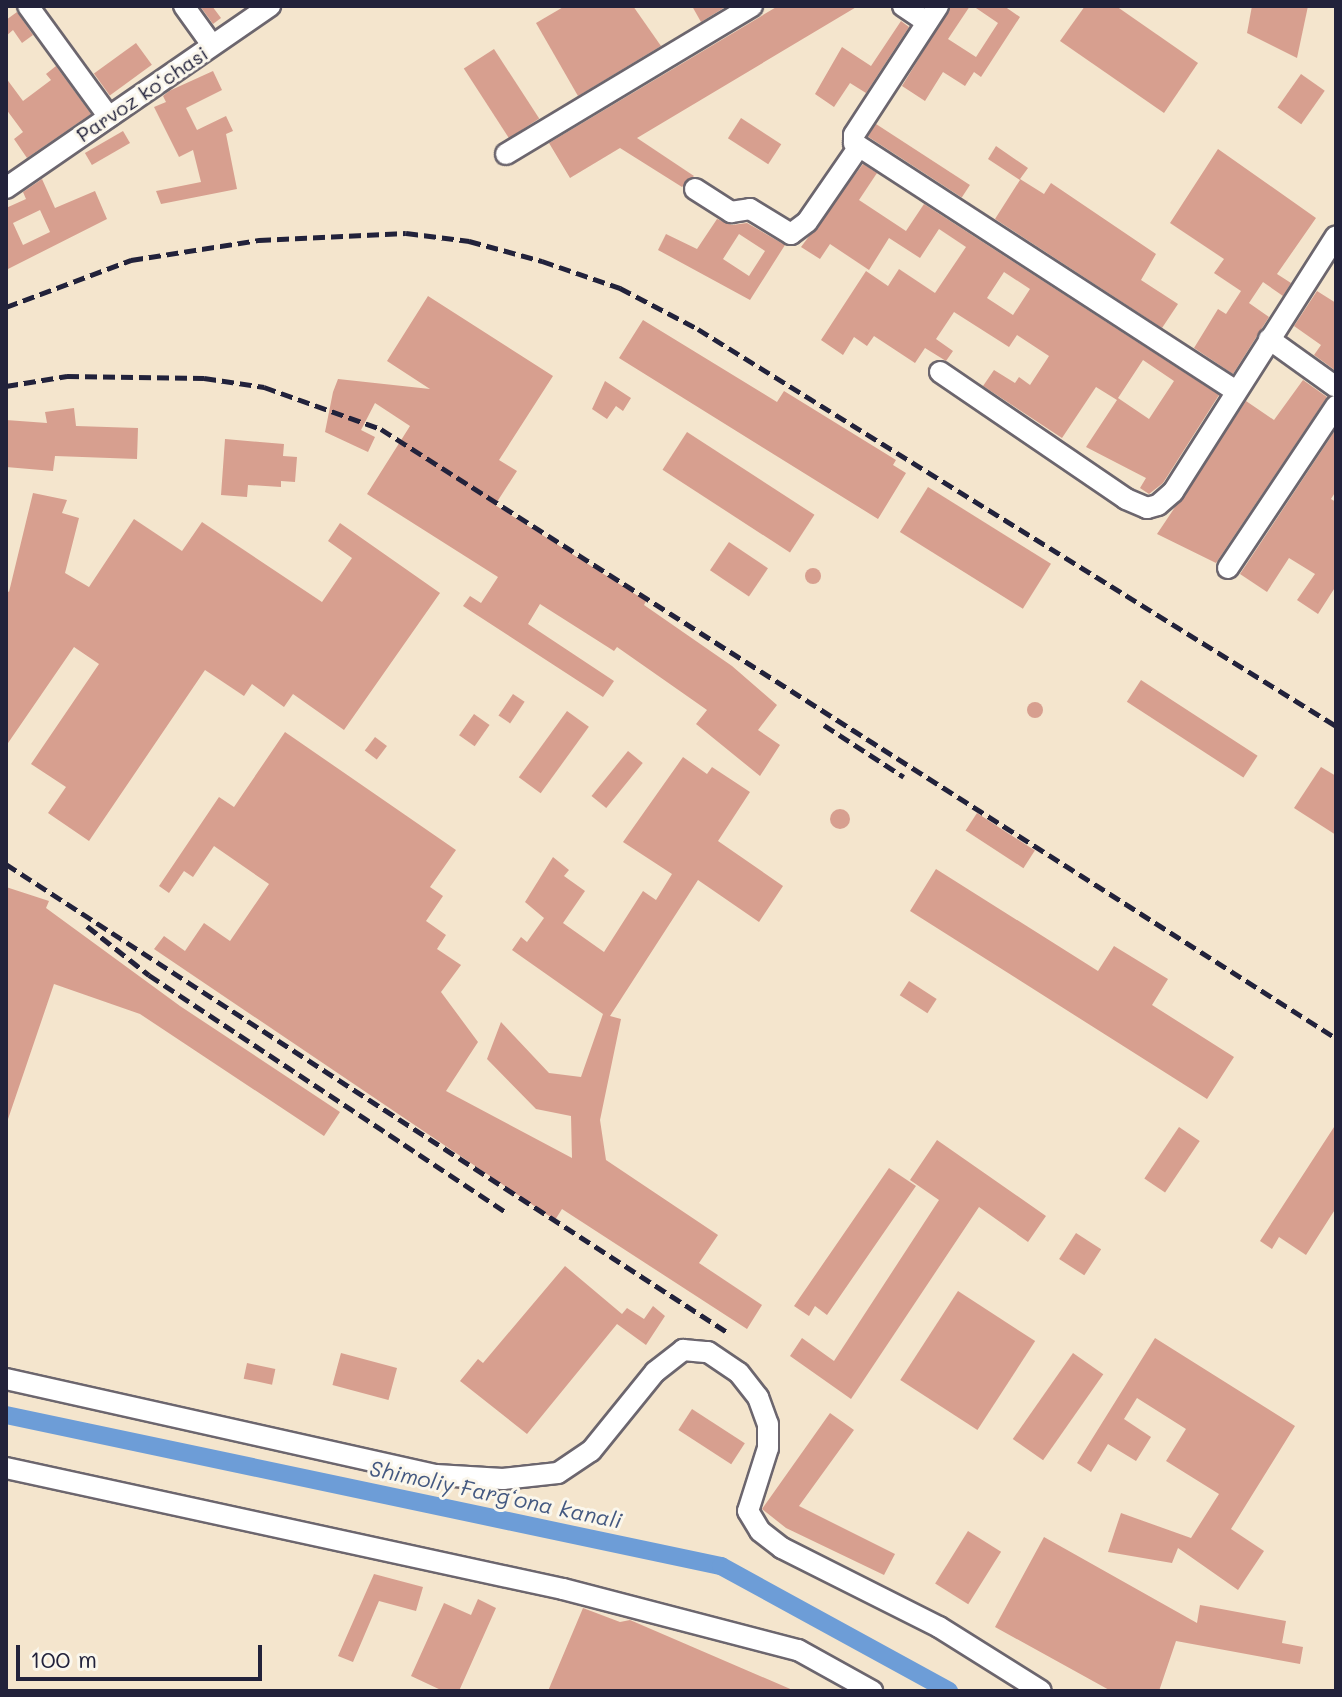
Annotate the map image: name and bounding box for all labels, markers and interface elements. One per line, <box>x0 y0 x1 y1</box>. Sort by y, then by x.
street label: Parvoz koʻchasi <box>72 41 212 147</box>
water label: Shimoliy Fargʻona kanali <box>367 1454 625 1534</box>
scale bar <box>20 1629 266 1679</box>
text: 100 m <box>30 1643 97 1674</box>

